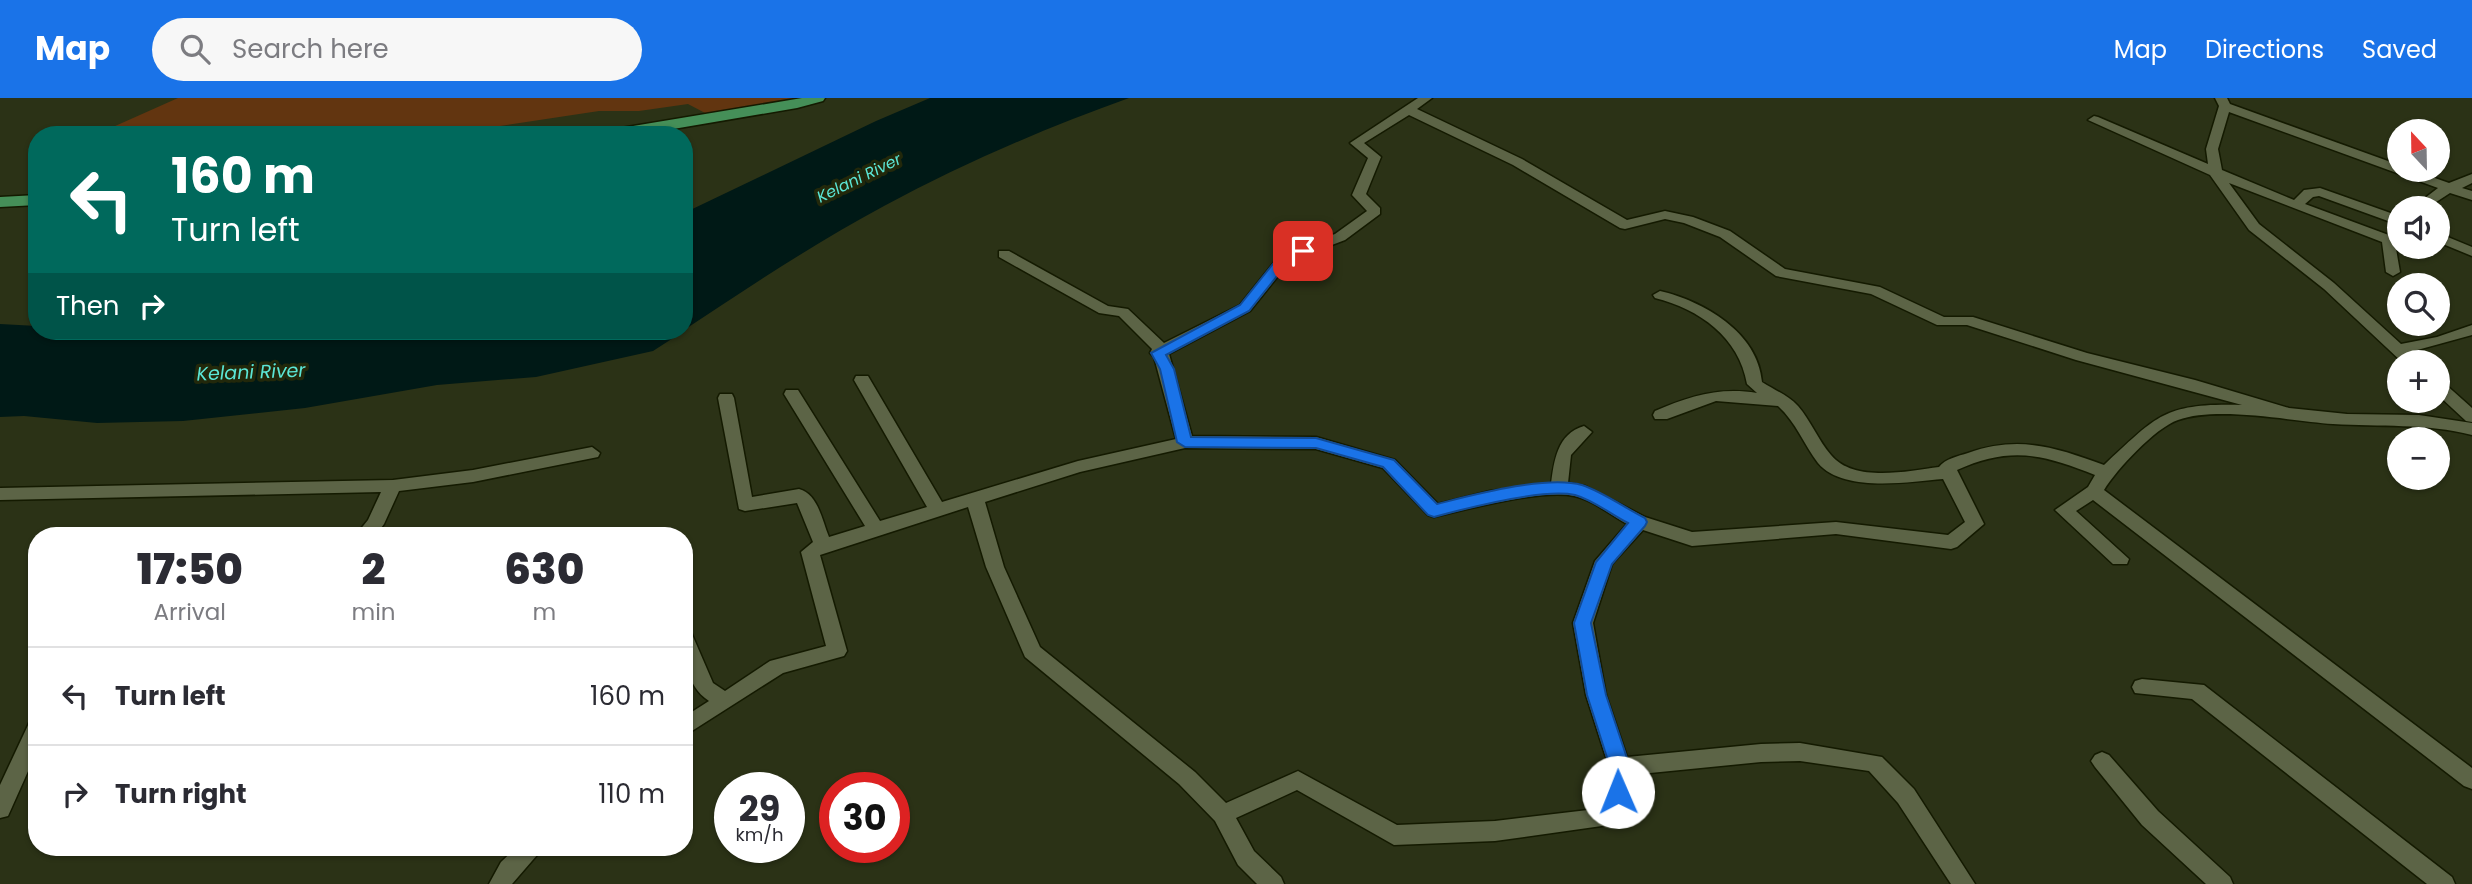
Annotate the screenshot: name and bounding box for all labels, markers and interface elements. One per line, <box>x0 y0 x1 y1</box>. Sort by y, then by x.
search box <box>152 18 642 81</box>
text: Map <box>35 25 110 72</box>
icon: search <box>176 30 214 68</box>
text: Search here <box>232 31 389 67</box>
text: Map <box>2114 33 2167 66</box>
text: Directions <box>2205 33 2324 66</box>
text: Saved <box>2362 33 2437 66</box>
north arrow <box>2387 119 2450 182</box>
map controls <box>2387 119 2450 490</box>
text: 160 m <box>171 142 315 210</box>
water label: Kelani River <box>813 147 906 208</box>
icon: left <box>56 154 147 245</box>
button: sound <box>2387 196 2450 259</box>
text: Turn left <box>171 207 300 252</box>
pin <box>1273 221 1333 281</box>
icon: arrive <box>1284 232 1322 270</box>
button: search <box>2387 273 2450 336</box>
icon: right <box>133 287 171 325</box>
text: Then <box>56 288 119 324</box>
button: + <box>2387 350 2450 413</box>
water label: Kelani River <box>196 357 307 387</box>
button: − <box>2387 427 2450 490</box>
text: 17:50 <box>137 540 243 599</box>
text: 2 <box>362 540 386 599</box>
text: 630 <box>504 540 584 599</box>
text: Arrival <box>154 596 226 628</box>
text: min <box>352 596 396 628</box>
text: m <box>532 596 556 628</box>
icon: left <box>56 677 94 715</box>
text: Turn left <box>115 678 226 714</box>
text: 160 m <box>590 678 665 714</box>
position arrow <box>1581 755 1655 829</box>
speed limit sign: 30 <box>819 772 910 863</box>
icon: right <box>56 775 94 813</box>
text: Turn right <box>115 776 247 812</box>
text: 110 m <box>598 776 665 812</box>
text: 29 <box>739 784 780 833</box>
text: km/h <box>736 822 783 847</box>

